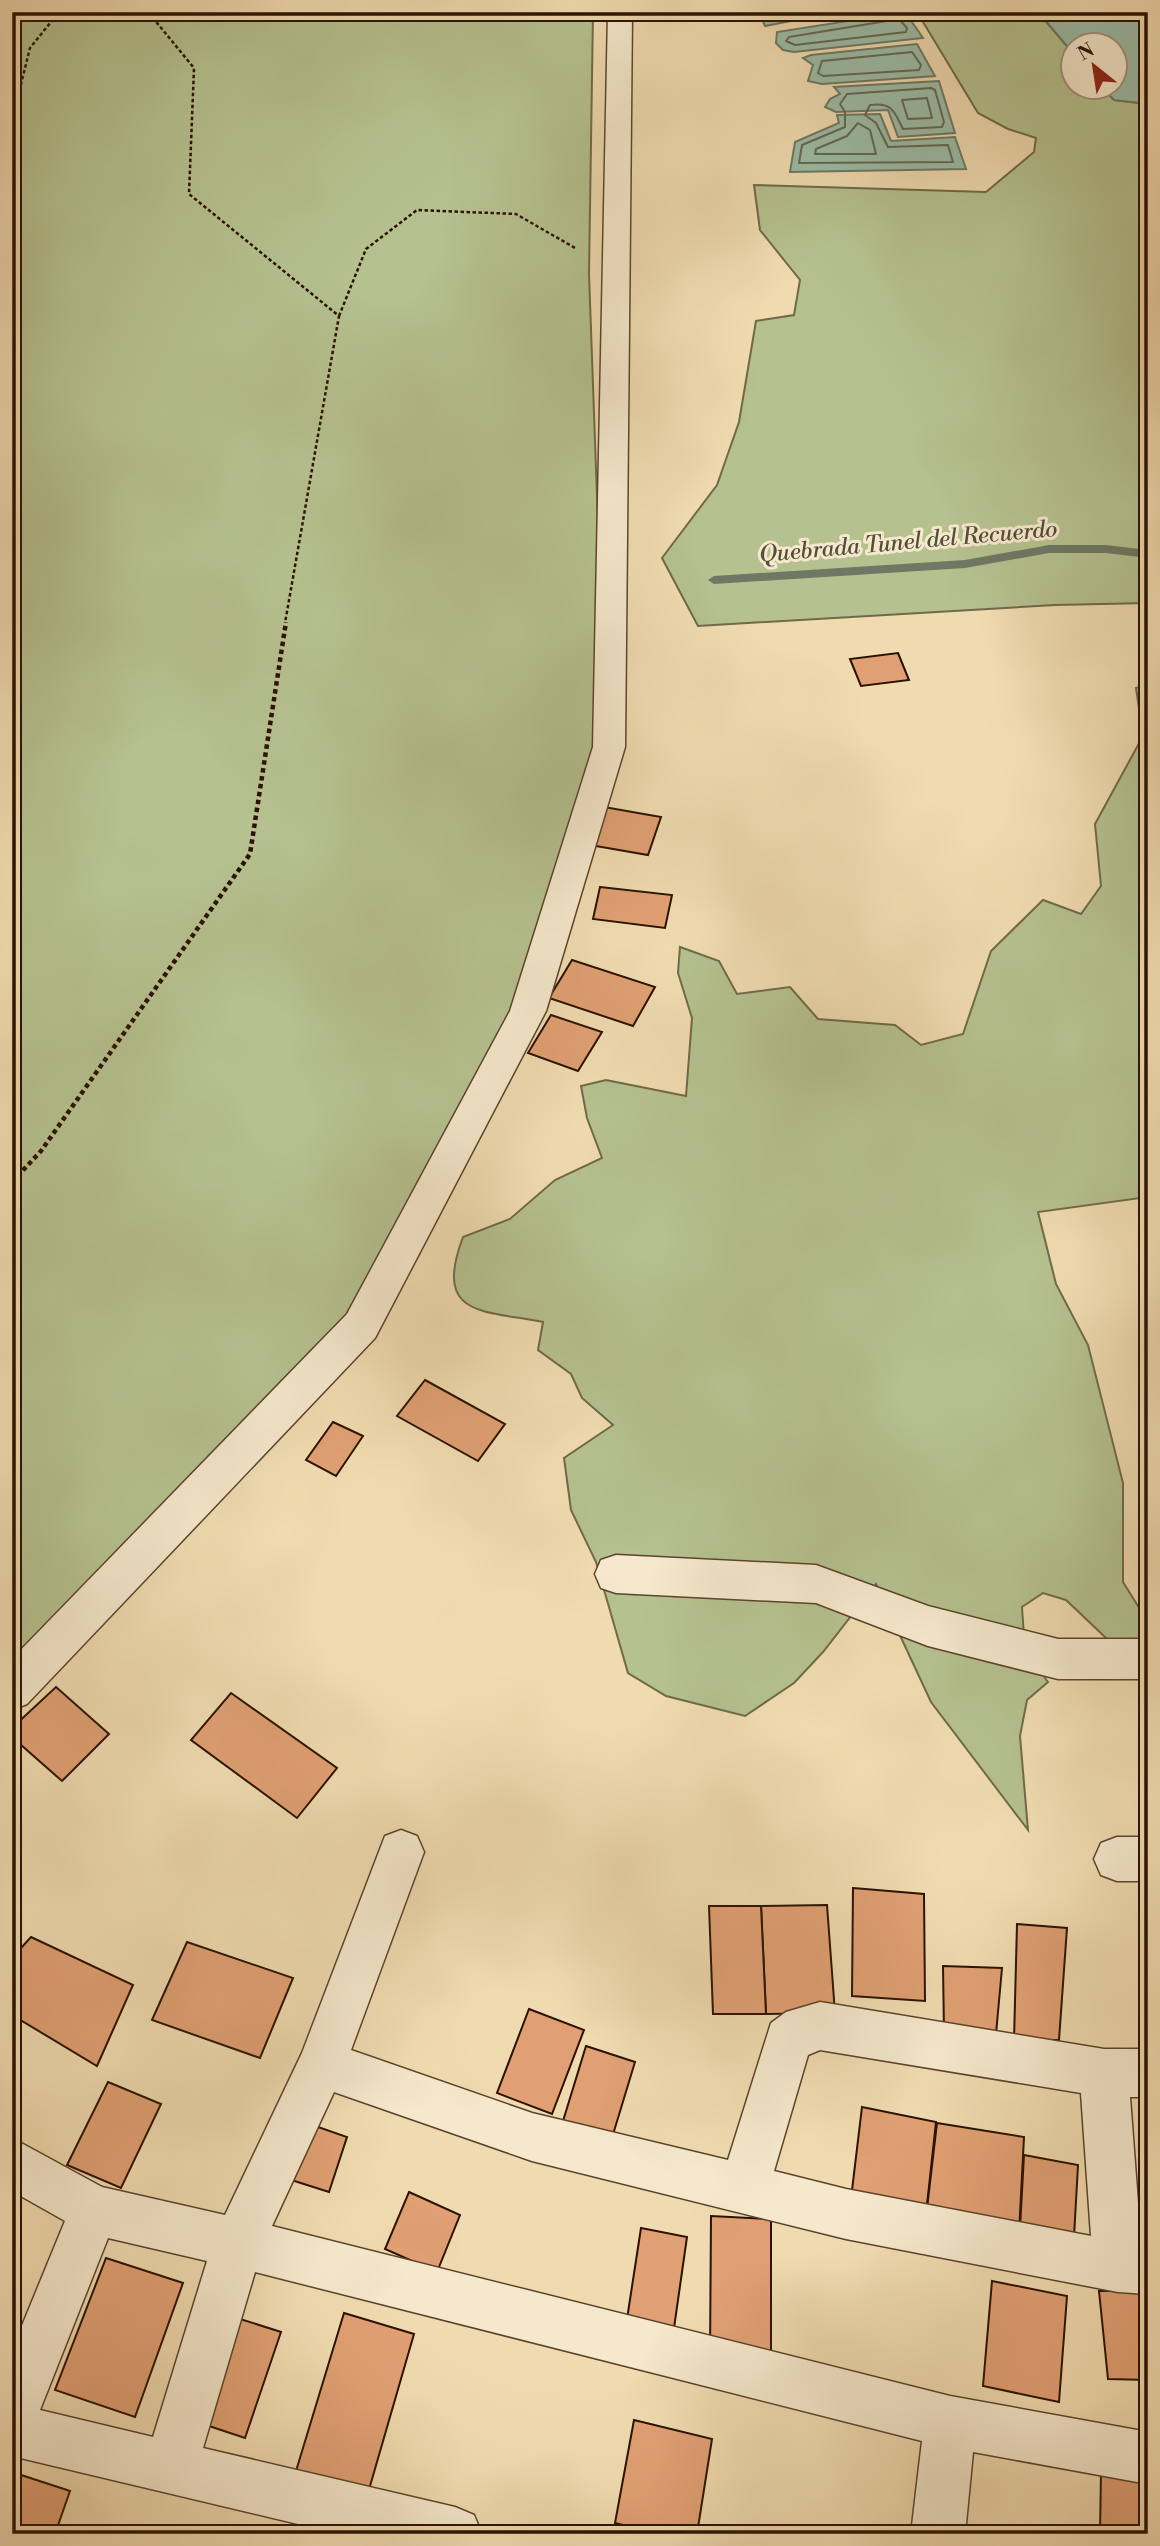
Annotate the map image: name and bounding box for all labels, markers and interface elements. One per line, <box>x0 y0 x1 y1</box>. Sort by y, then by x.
north arrow <box>1058 32 1128 102</box>
text: N <box>1073 38 1099 66</box>
water label: Quebrada Tunel del Recuerdo <box>758 515 1058 569</box>

